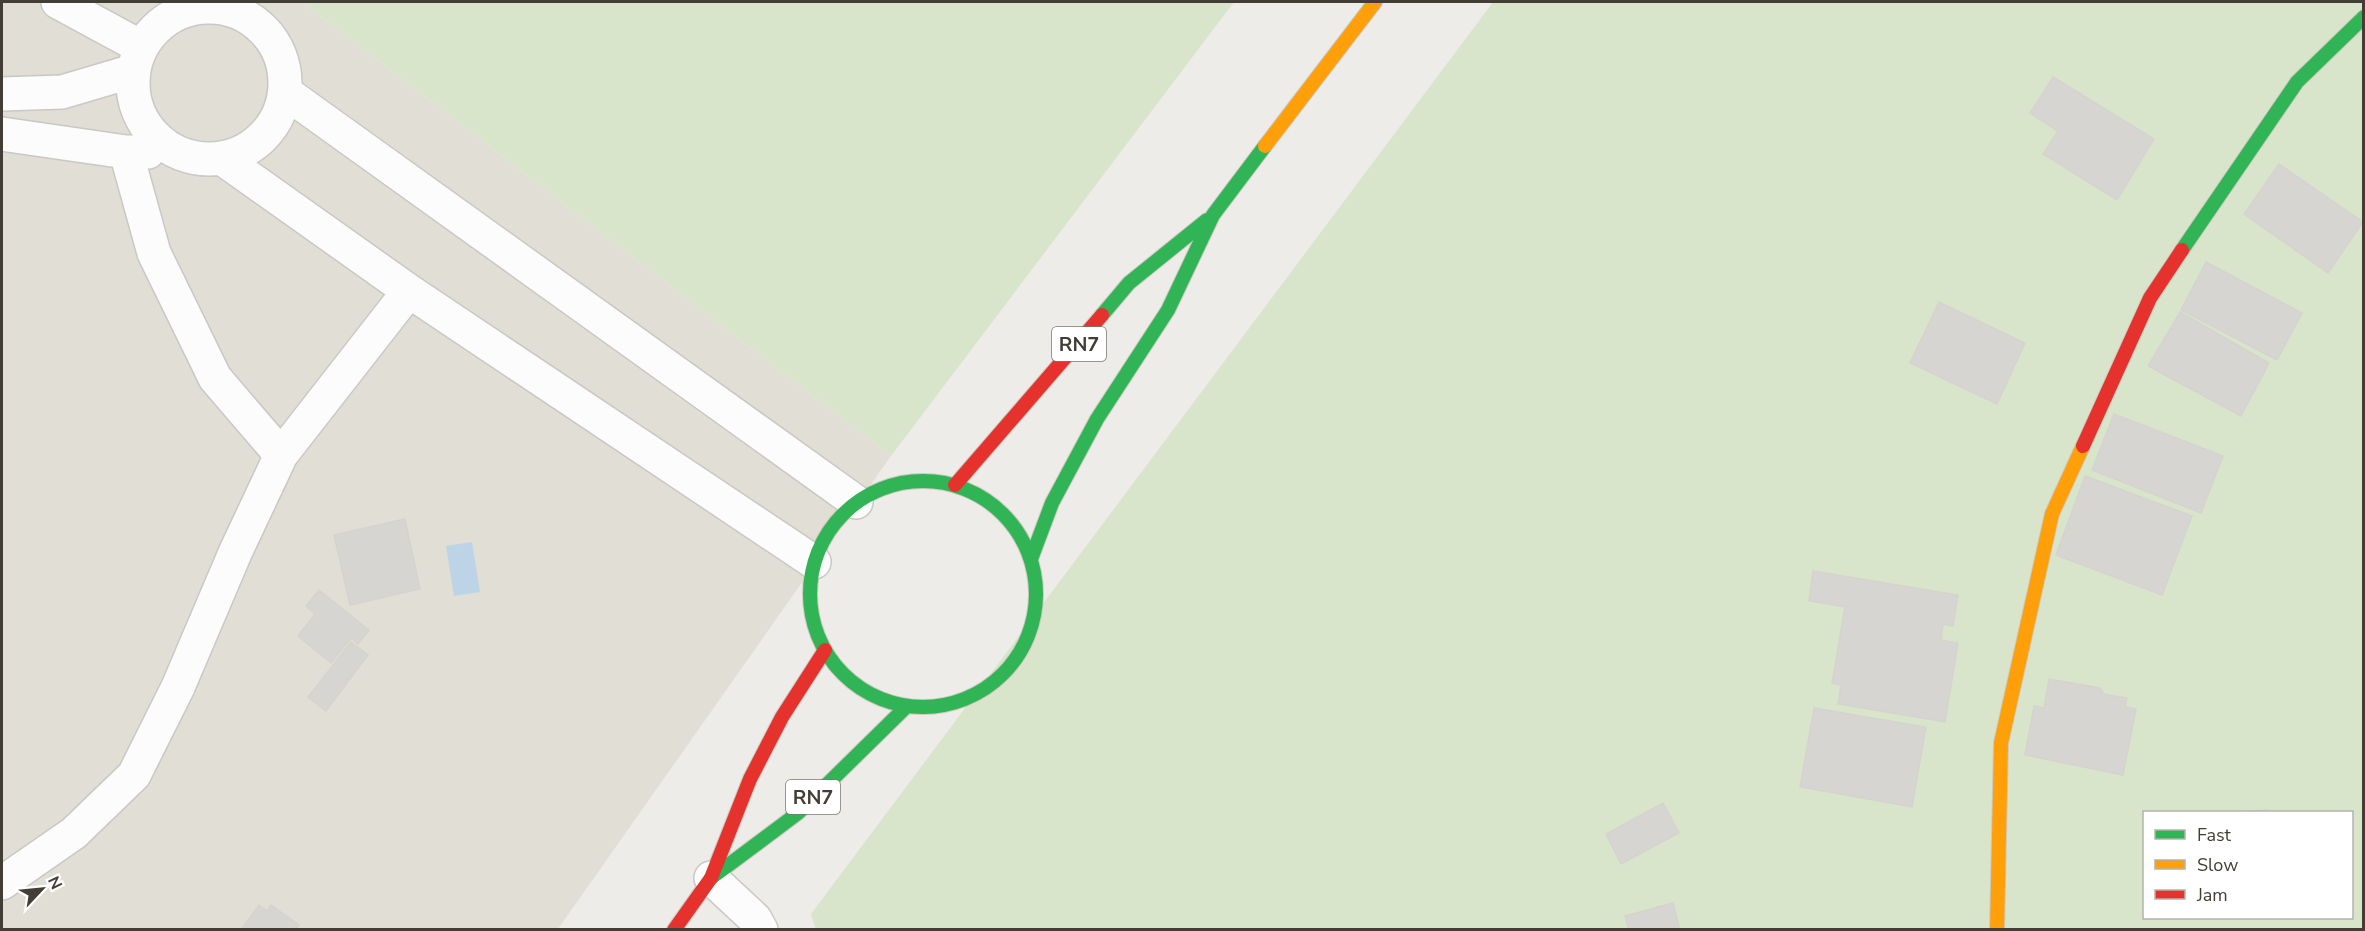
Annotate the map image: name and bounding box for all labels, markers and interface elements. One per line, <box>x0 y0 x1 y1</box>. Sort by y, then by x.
road number: RN7 <box>1052 327 1106 361</box>
road number: RN7 <box>786 780 840 814</box>
legend <box>2143 811 2353 919</box>
text: Fast <box>2197 823 2232 847</box>
text: Slow <box>2197 853 2238 877</box>
north arrow <box>12 859 72 919</box>
text: N <box>42 873 67 893</box>
text: Jam <box>2196 883 2228 907</box>

